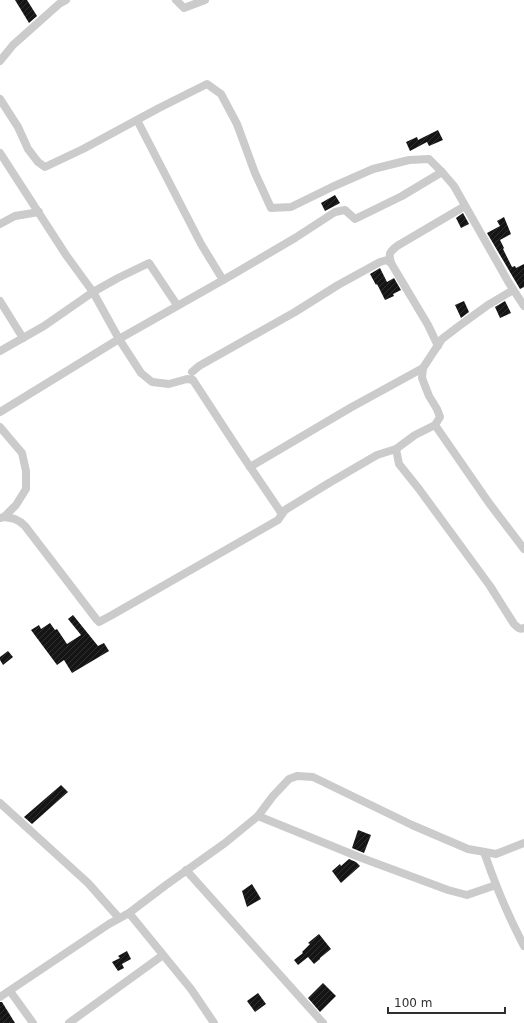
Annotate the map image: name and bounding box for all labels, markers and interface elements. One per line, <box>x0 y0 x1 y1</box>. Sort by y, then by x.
scale bar <box>388 989 505 1015</box>
text: 100 m <box>394 996 432 1010</box>

